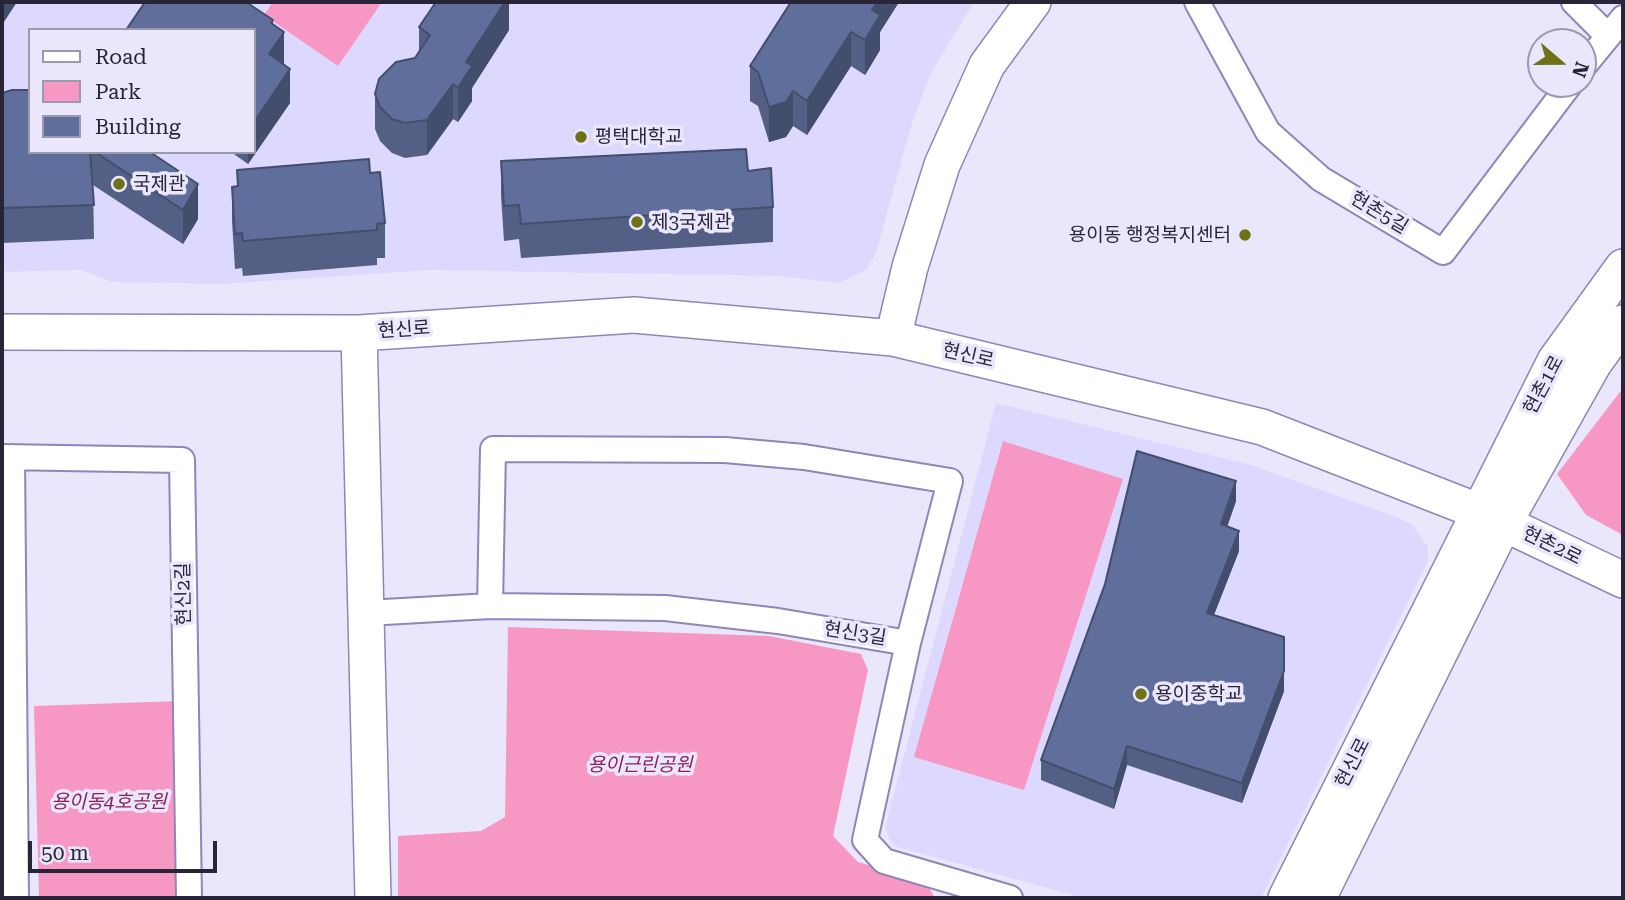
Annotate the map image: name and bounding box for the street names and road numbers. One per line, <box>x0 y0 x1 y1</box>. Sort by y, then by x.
street label: 현촌5길 <box>1346 187 1412 239</box>
street label: 현신로 <box>377 317 431 343</box>
street label: 현신로 <box>940 339 996 373</box>
street label: 현촌1로 <box>1519 352 1569 418</box>
street label: 현촌2로 <box>1519 522 1585 570</box>
street label: 현신2길 <box>172 562 196 626</box>
street label: 현신3길 <box>822 618 888 650</box>
street label: 현신로 <box>1331 734 1375 792</box>

